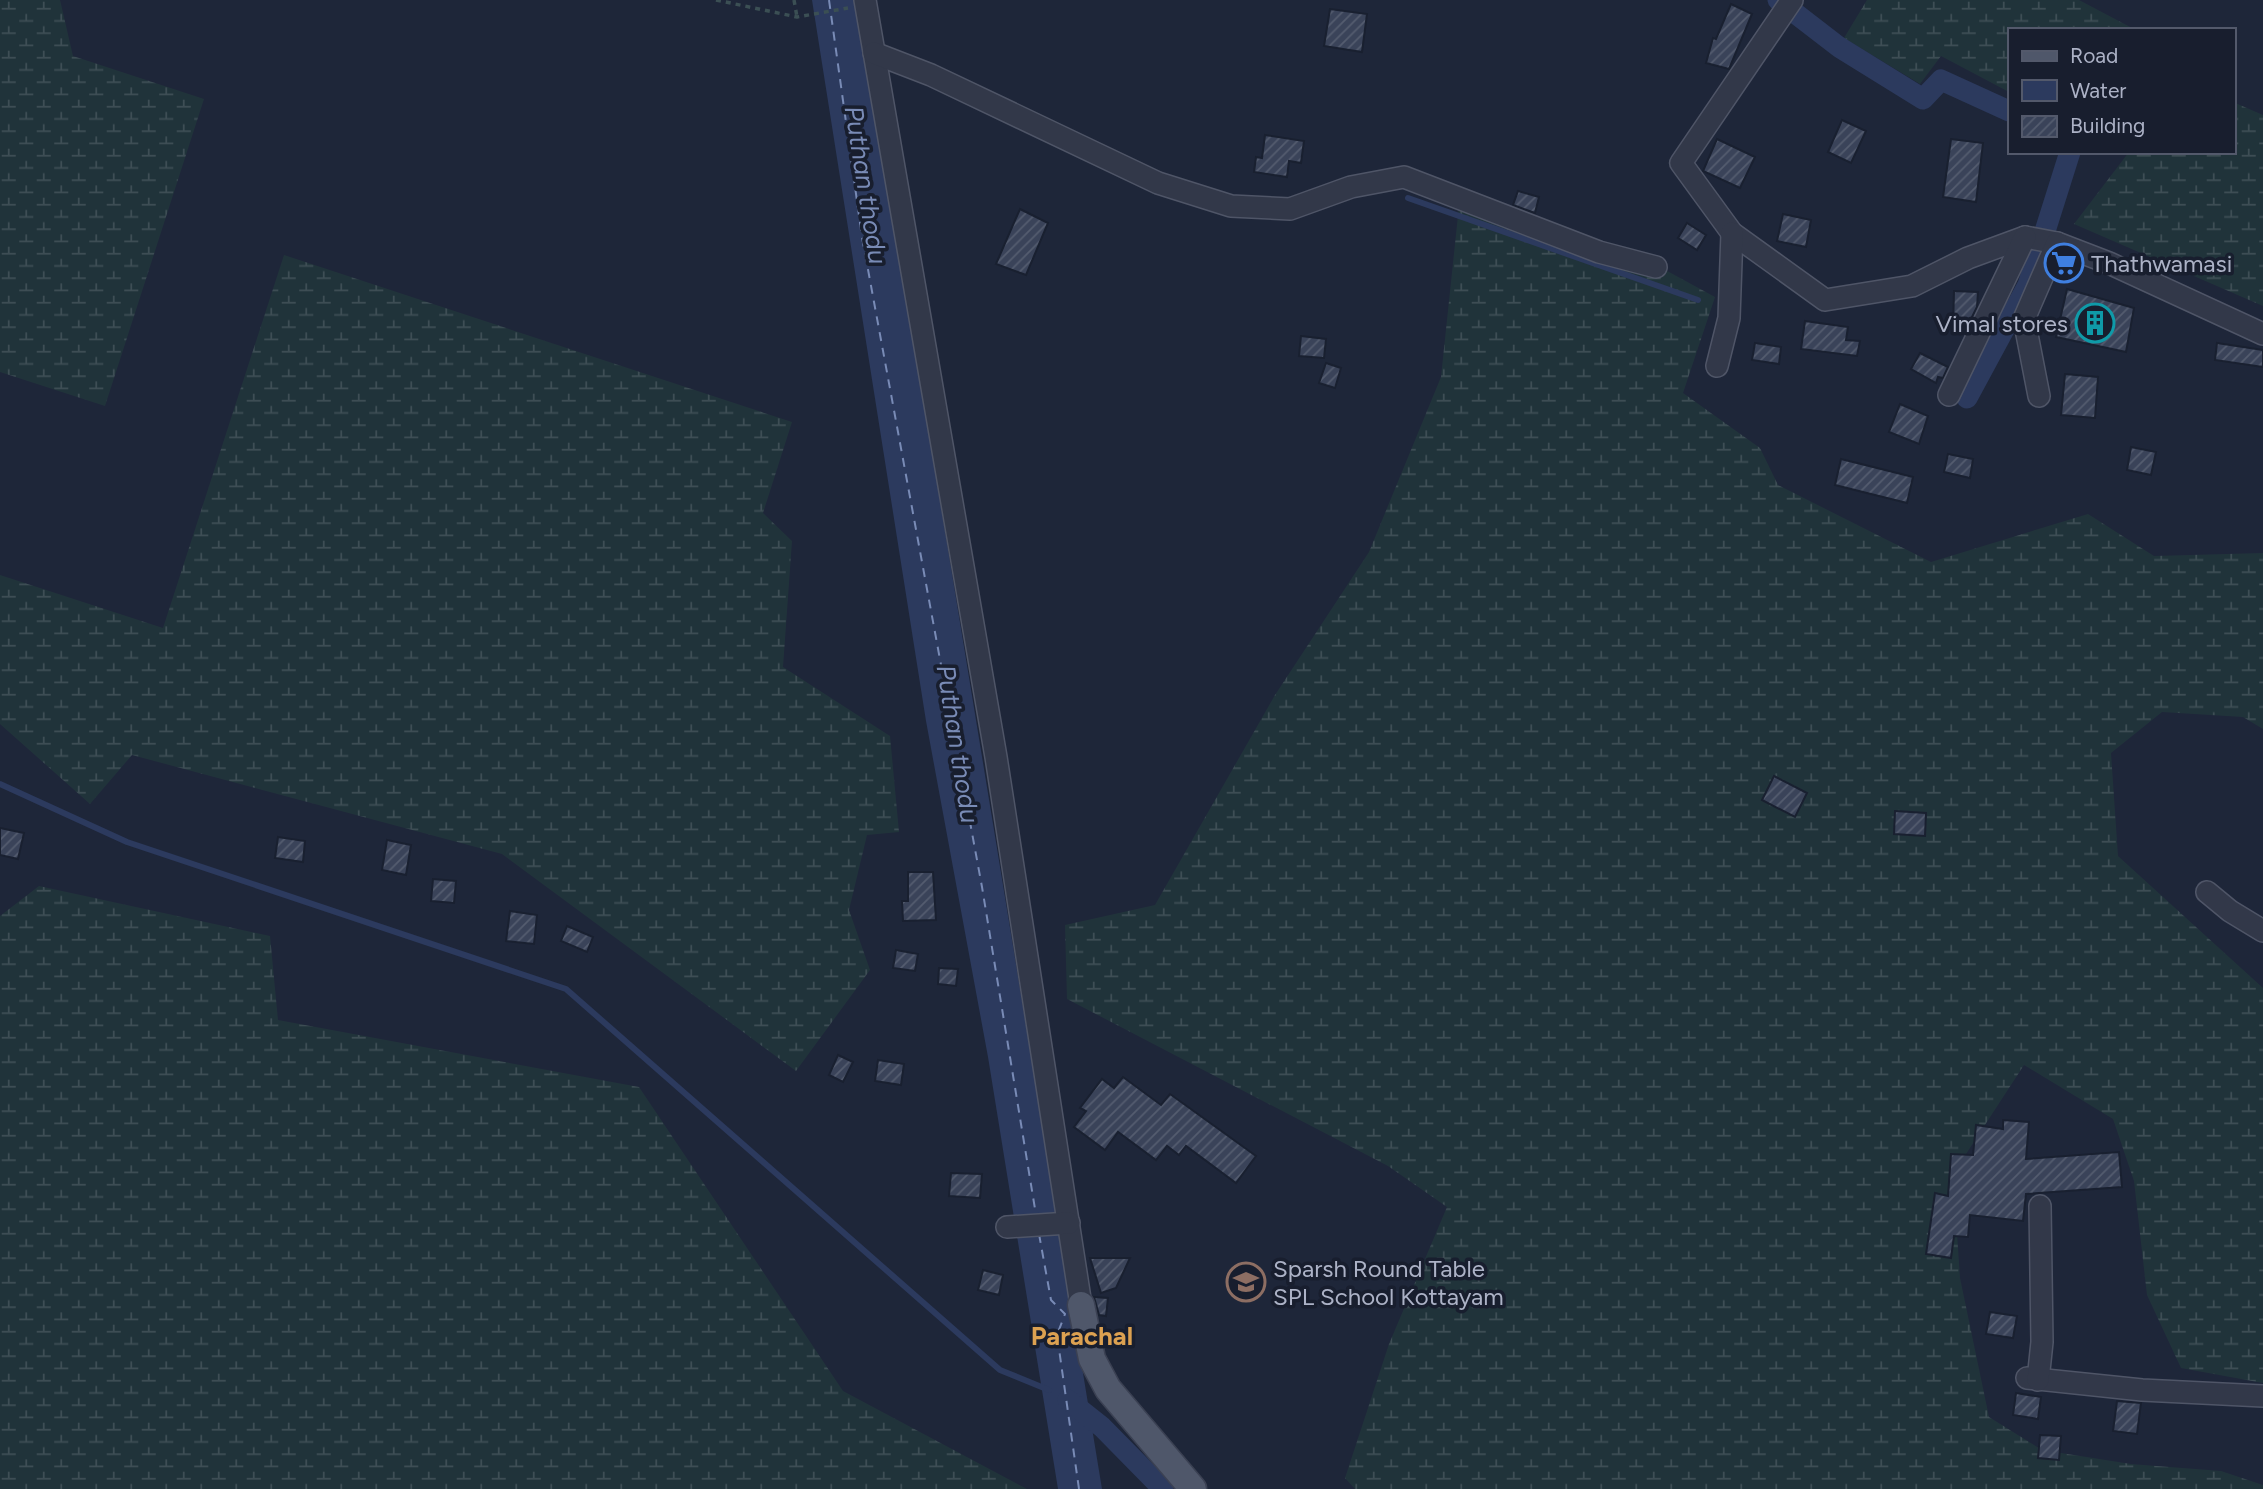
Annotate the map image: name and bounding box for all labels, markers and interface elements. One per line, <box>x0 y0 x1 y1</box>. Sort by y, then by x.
legend <box>2008 28 2235 154</box>
text: Road <box>2070 43 2118 68</box>
text: Water <box>2070 78 2126 103</box>
water label: Puthan thodu <box>838 104 894 266</box>
text: Building <box>2070 113 2145 138</box>
supermarket icon: Thathwamasi <box>2043 242 2085 284</box>
place label: Thathwamasi <box>2091 249 2232 278</box>
building icon: Vimal stores <box>2074 302 2116 344</box>
place label: Vimal stores <box>1935 309 2068 338</box>
water label: Puthan thodu <box>930 663 986 825</box>
place label: Sparsh Round Table SPL School Kottayam <box>1273 1254 1504 1311</box>
school or university icon: Sparsh Round Table SPL School Kottayam <box>1225 1261 1267 1303</box>
district label: Parachal <box>1031 1320 1133 1352</box>

